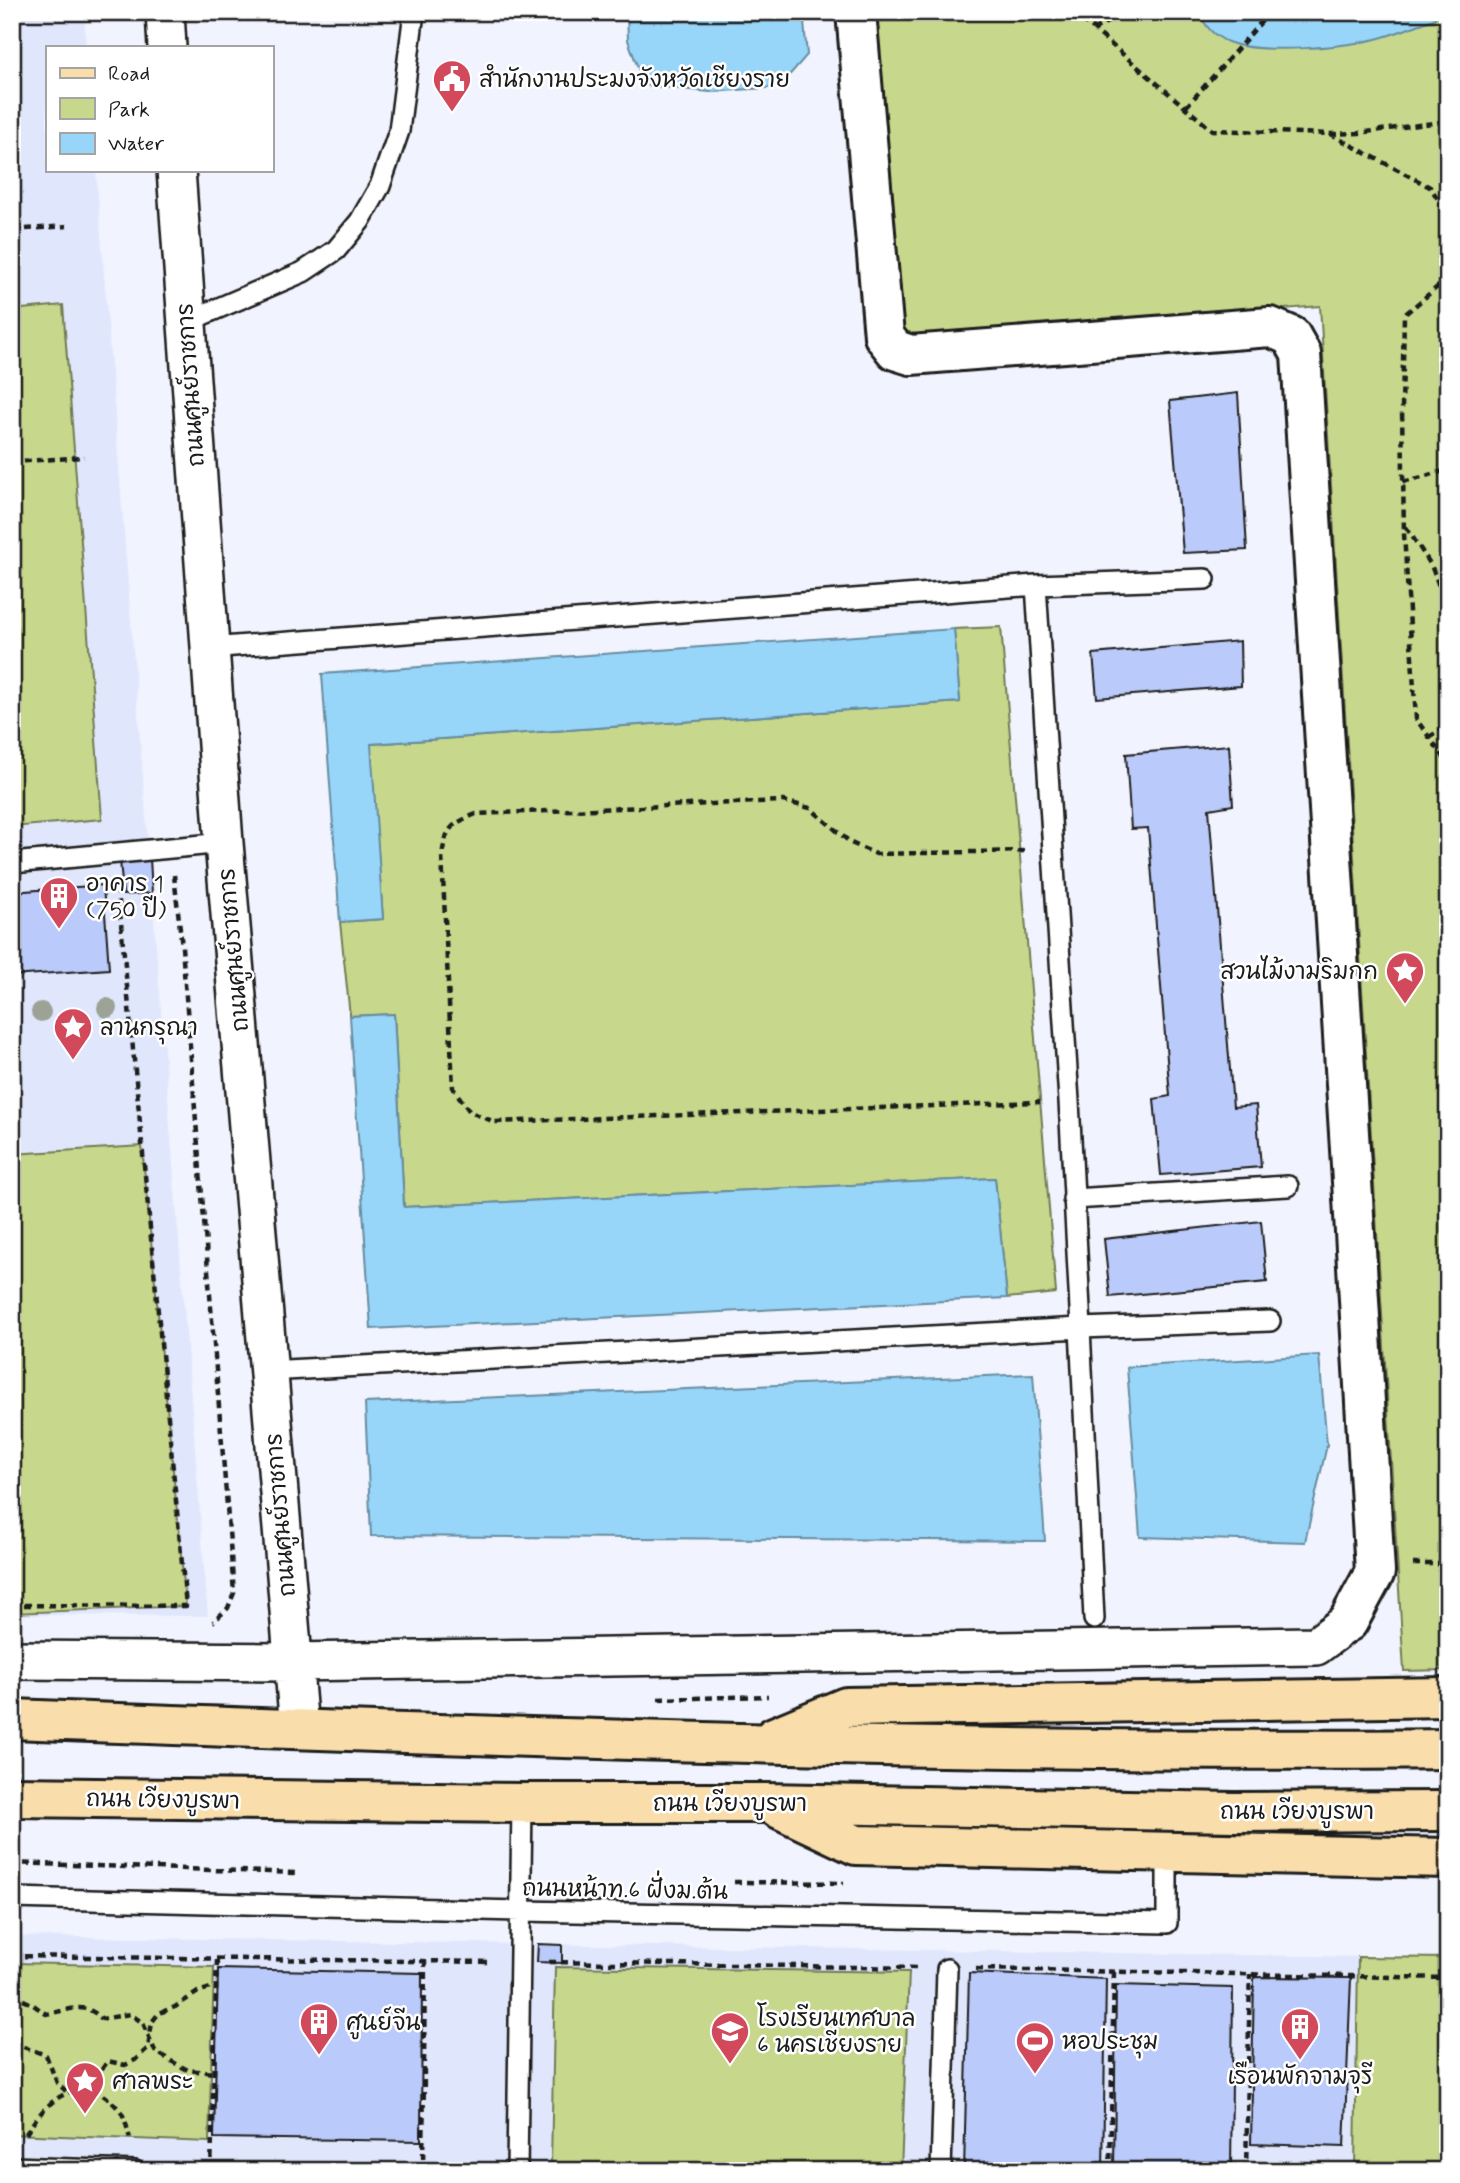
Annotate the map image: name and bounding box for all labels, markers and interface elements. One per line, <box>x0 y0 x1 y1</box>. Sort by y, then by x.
legend <box>46 46 273 172</box>
public building icon: สำนักงานประมงจังหวัดเชียงราย <box>431 58 473 113</box>
text: Road <box>108 60 150 88</box>
place label: สำนักงานประมงจังหวัดเชียงราย <box>479 63 790 96</box>
text: Park <box>108 96 150 124</box>
text: Water <box>108 130 164 158</box>
street label: ถนนศูนย์ราชการ <box>168 302 214 468</box>
street label: ถนนศูนย์ราชการ <box>210 867 258 1033</box>
place label: อาคาร 1 (750 ปี) <box>86 870 166 926</box>
building icon: อาคาร 1 (750 ปี) <box>38 875 80 930</box>
place icon: สวนไม้งามริมกก <box>1384 950 1426 1005</box>
place label: สวนไม้งามริมกก <box>1220 955 1378 988</box>
place icon: ลานกรุณา <box>52 1006 94 1061</box>
place label: ลานกรุณา <box>100 1014 198 1045</box>
street label: ถนนศูนย์ราชการ <box>257 1432 305 1598</box>
street label: ถนน เวียงบูรพา <box>86 1783 240 1818</box>
street label: ถนน เวียงบูรพา <box>653 1788 807 1821</box>
street label: ถนน เวียงบูรพา <box>1220 1796 1374 1829</box>
street label: ถนนหน้าท.6 ฝั่งม.ต้น <box>522 1866 728 1908</box>
building icon: ศูนย์จีน <box>298 2001 340 2056</box>
place label: โรงเรียนเทศบาล 6 นครเชียงราย <box>757 2002 915 2061</box>
place label: ศูนย์จีน <box>346 2006 421 2040</box>
building icon: เรือนพักจามจุรี <box>1279 2006 1321 2061</box>
school or university icon: โรงเรียนเทศบาล 6 นครเชียงราย <box>709 2010 751 2065</box>
sports icon: หอประชุม <box>1014 2020 1056 2075</box>
place label: หอประชุม <box>1062 2028 1159 2059</box>
place icon: ศาลพระ <box>64 2060 106 2115</box>
place label: เรือนพักจามจุรี <box>1227 2061 1373 2094</box>
place label: ศาลพระ <box>112 2068 193 2098</box>

